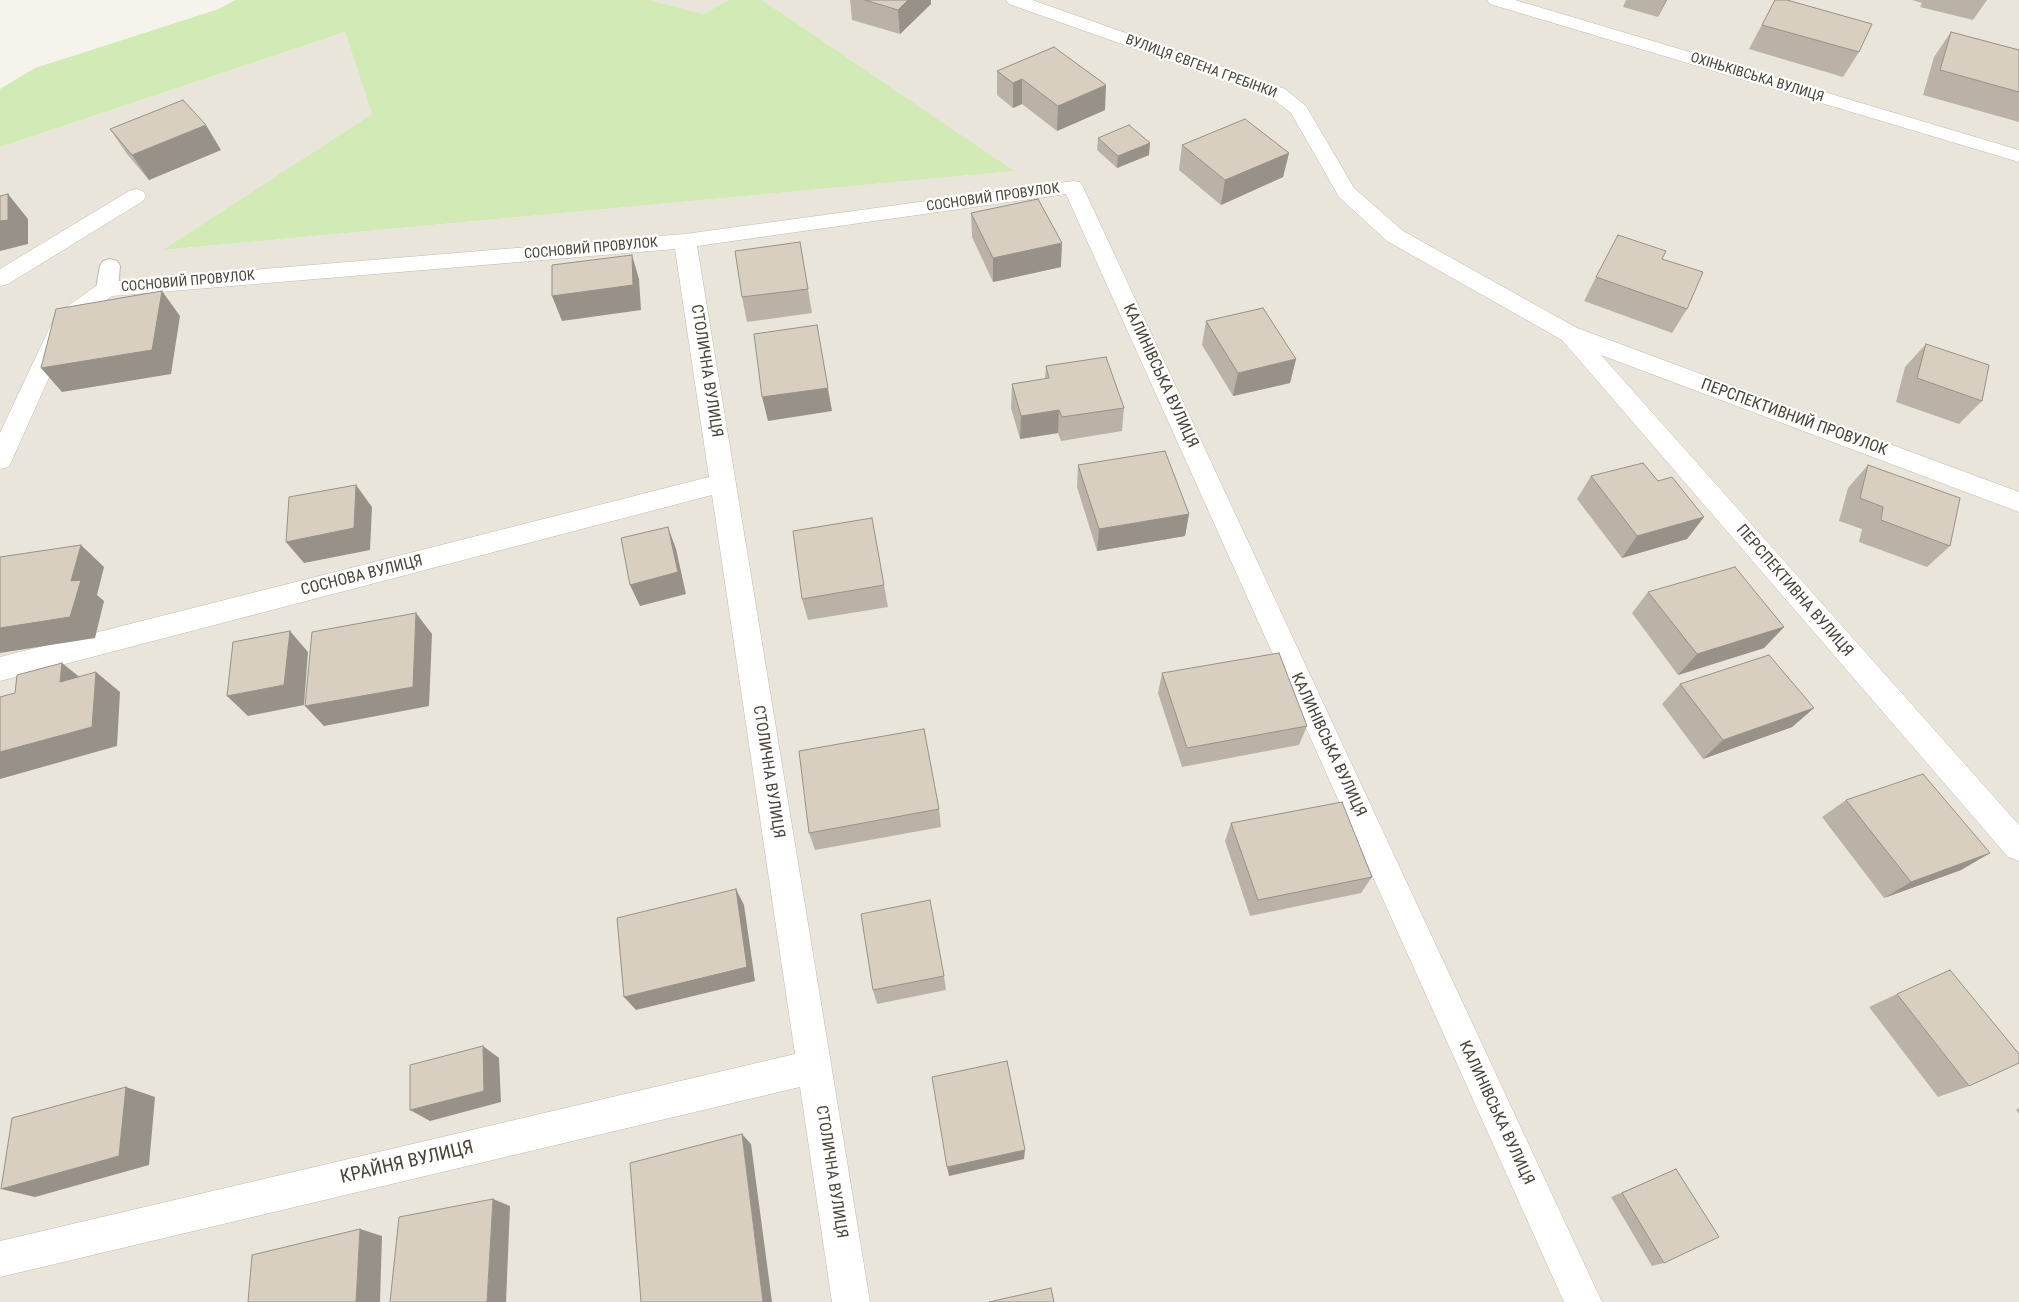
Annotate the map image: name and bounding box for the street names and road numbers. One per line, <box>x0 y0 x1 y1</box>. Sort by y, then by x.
street label: ВУЛИЦЯ ЄВГЕНА ГРЕБІНКИ <box>1123 32 1279 102</box>
street label: ОХІНЬКІВСЬКА ВУЛИЦЯ <box>1688 50 1826 106</box>
street label: СОСНОВИЙ ПРОВУЛОК <box>925 180 1061 216</box>
street label: СОСНОВИЙ ПРОВУЛОК <box>523 235 659 263</box>
street label: СОСНОВИЙ ПРОВУЛОК <box>120 268 256 296</box>
street label: КАЛИНІВСЬКА ВУЛИЦЯ <box>1118 301 1202 451</box>
street label: СТОЛИЧНА ВУЛИЦЯ <box>686 303 726 439</box>
street label: ПЕРСПЕКТИВНИЙ ПРОВУЛОК <box>1698 375 1890 461</box>
street label: ПЕРСПЕКТИВНА ВУЛИЦЯ <box>1731 521 1857 661</box>
street label: СОСНОВА ВУЛИЦЯ <box>299 552 425 600</box>
street label: КАЛИНІВСЬКА ВУЛИЦЯ <box>1286 670 1370 820</box>
street label: СТОЛИЧНА ВУЛИЦЯ <box>748 704 788 840</box>
street label: КАЛИНІВСЬКА ВУЛИЦЯ <box>1454 1038 1538 1188</box>
street label: СТОЛИЧНА ВУЛИЦЯ <box>811 1104 851 1240</box>
street label: КРАЙНЯ ВУЛИЦЯ <box>338 1137 476 1189</box>

